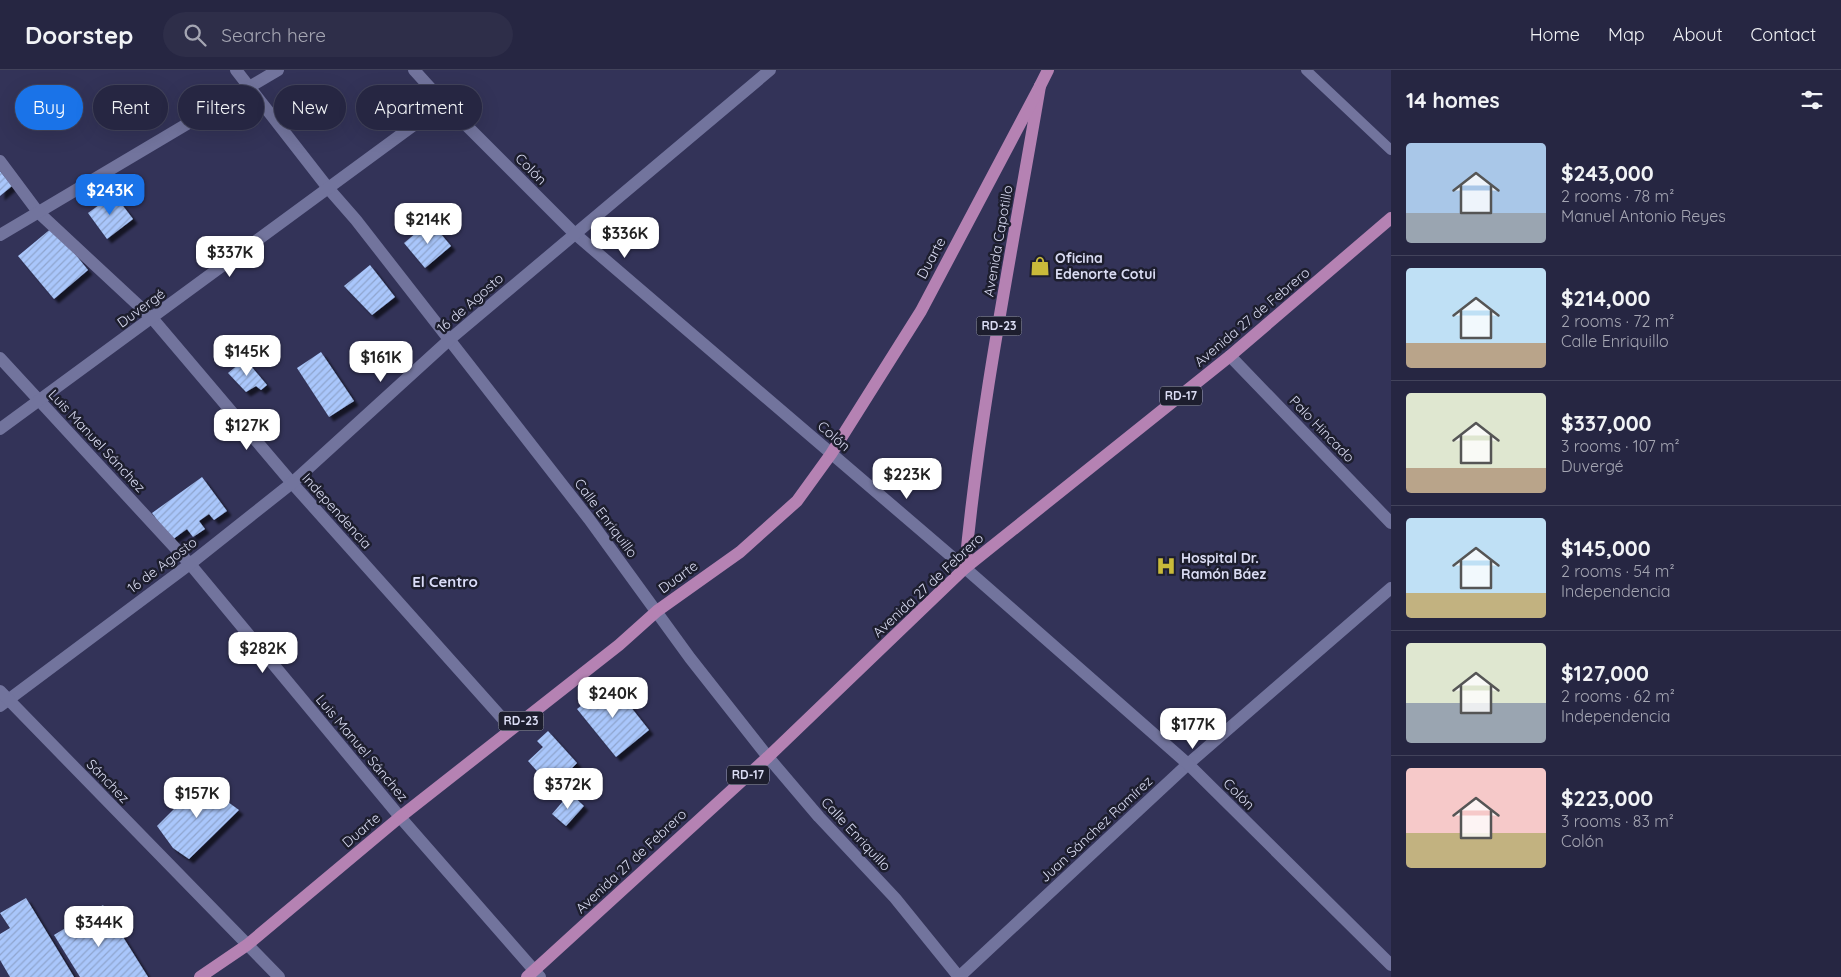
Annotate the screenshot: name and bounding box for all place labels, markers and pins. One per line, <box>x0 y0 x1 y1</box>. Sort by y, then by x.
pin: $243K <box>75 174 145 216</box>
pin: $214K <box>393 202 463 245</box>
pin: $336K <box>590 216 660 259</box>
pin: $337K <box>195 236 265 278</box>
place label: Oficina Edenorte Cotui <box>1055 249 1156 283</box>
shop icon: Oficina Edenorte Cotui <box>1029 255 1051 277</box>
pin: $145K <box>212 334 282 377</box>
pin: $161K <box>346 340 416 383</box>
pin: $127K <box>212 408 282 451</box>
pin: $223K <box>872 458 942 500</box>
place label: Hospital Dr. Ramón Báez <box>1181 549 1267 583</box>
hospital icon: Hospital Dr. Ramón Báez <box>1155 555 1177 577</box>
pin: $282K <box>228 632 298 674</box>
pin: $240K <box>578 676 648 719</box>
pin: $177K <box>1158 708 1228 750</box>
pin: $372K <box>533 768 603 810</box>
pin: $157K <box>162 776 232 819</box>
pin: $344K <box>64 906 134 948</box>

